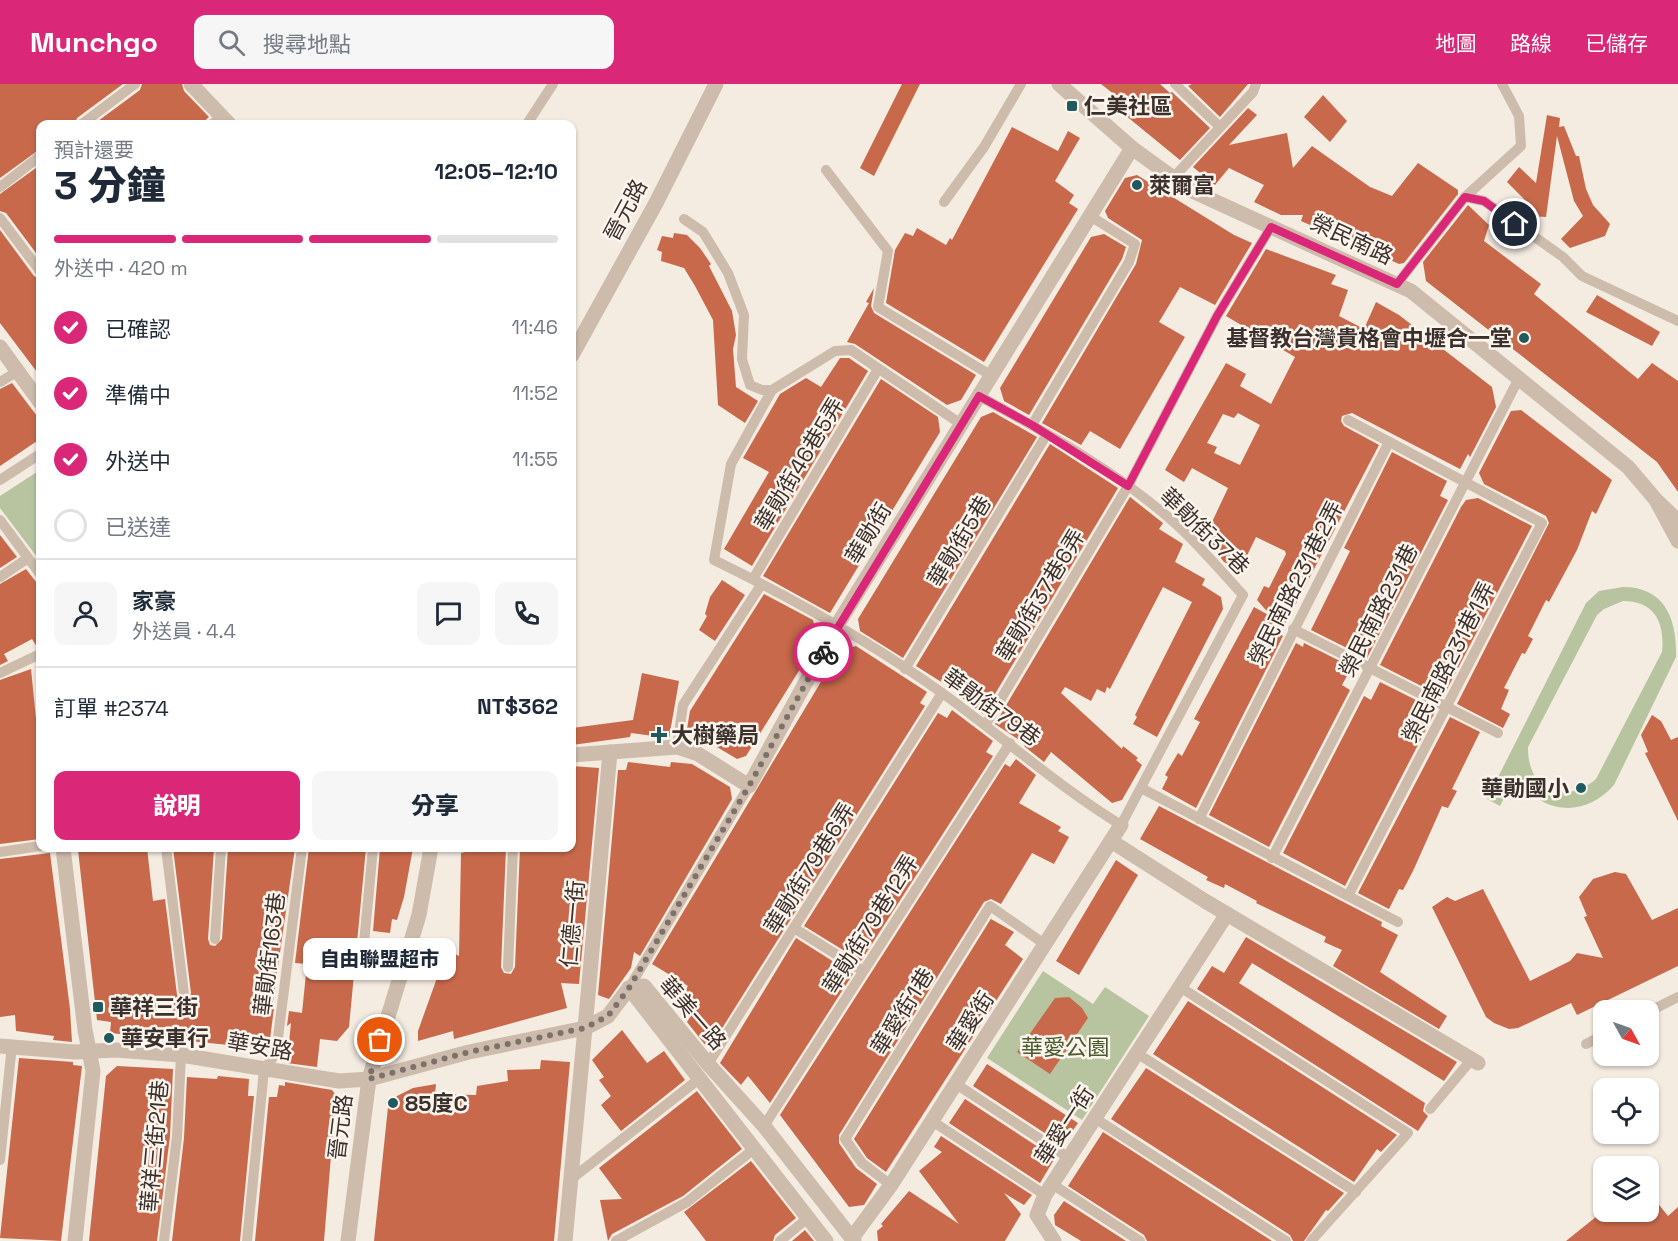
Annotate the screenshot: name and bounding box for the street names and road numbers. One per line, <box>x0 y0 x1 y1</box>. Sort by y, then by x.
street label: 晉元路 <box>597 174 653 246</box>
street label: 榮民南路 <box>1306 208 1398 270</box>
street label: 華勛街46巷5弄 <box>748 392 850 536</box>
street label: 華勛街37巷 <box>1154 481 1256 581</box>
street label: 華勛街5巷 <box>921 490 997 592</box>
street label: 榮民南路231巷2弄 <box>1242 496 1348 670</box>
street label: 華勛街 <box>839 497 897 569</box>
street label: 華勛街37巷6弄 <box>990 524 1090 666</box>
street label: 榮民南路231巷 <box>1333 539 1423 681</box>
street label: 榮民南路231巷1弄 <box>1395 577 1501 747</box>
street label: 華勛街79巷 <box>938 662 1046 752</box>
street label: 華勛街79巷6弄 <box>758 797 860 939</box>
street label: 華勛街79巷12弄 <box>816 849 924 999</box>
street label: 仁德一街 <box>554 879 590 969</box>
street label: 華勛街163巷 <box>248 891 290 1017</box>
street label: 華愛街1巷 <box>864 962 940 1060</box>
street label: 華美一路 <box>654 971 732 1055</box>
street label: 華愛街 <box>940 986 1000 1056</box>
street label: 華安路 <box>225 1026 295 1066</box>
street label: 華祥三街21巷 <box>134 1079 174 1213</box>
street label: 華愛一街 <box>1028 1080 1100 1170</box>
street label: 晉元路 <box>322 1093 358 1161</box>

